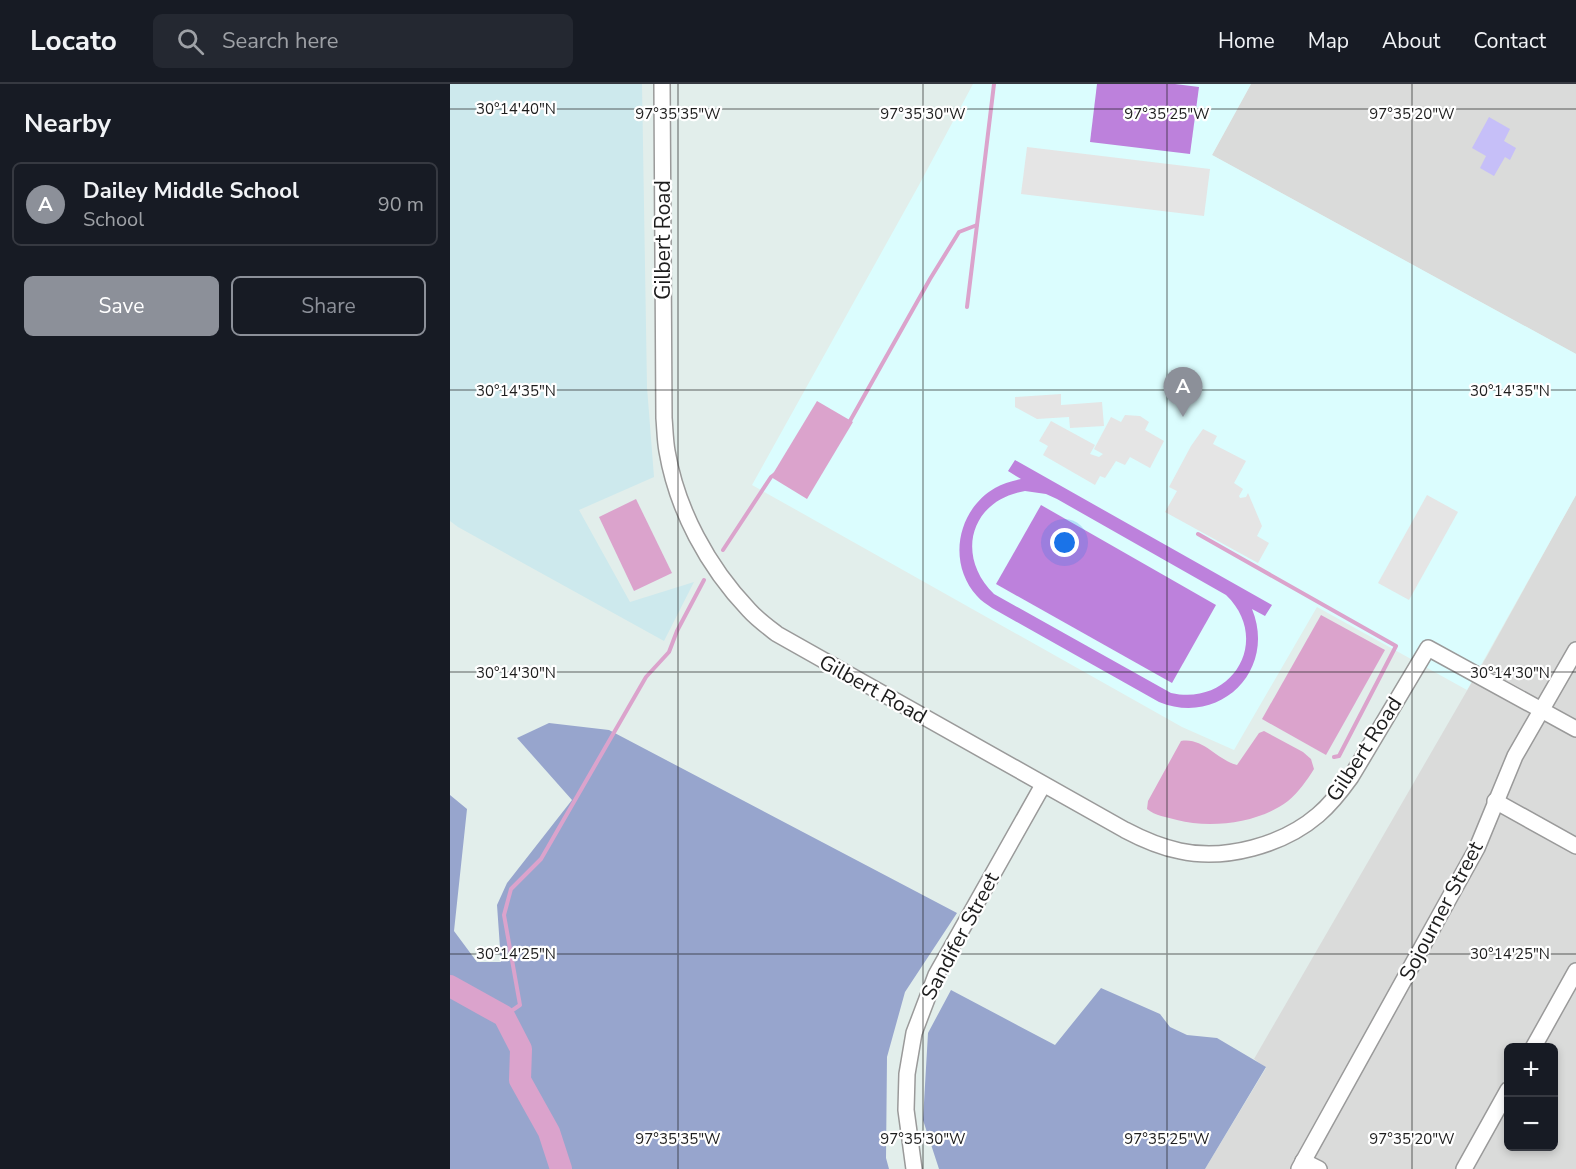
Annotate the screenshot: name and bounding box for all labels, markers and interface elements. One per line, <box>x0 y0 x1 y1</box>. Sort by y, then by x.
search box <box>153 14 573 68</box>
text: Locato <box>30 22 117 60</box>
icon: search <box>174 25 207 58</box>
text: Search here <box>222 26 339 56</box>
text: Home <box>1218 27 1275 55</box>
text: Map <box>1308 27 1349 55</box>
text: About <box>1382 27 1440 55</box>
text: Contact <box>1473 27 1546 55</box>
text: 30°14'40"N <box>476 99 556 119</box>
text: 97°35'35"W <box>635 104 721 124</box>
text: 97°35'30"W <box>880 104 966 124</box>
text: 97°35'25"W <box>1124 104 1210 124</box>
text: 97°35'20"W <box>1369 104 1455 124</box>
text: Nearby <box>24 106 111 141</box>
text: Dailey Middle School <box>83 176 299 206</box>
street label: Gilbert Road <box>649 180 677 300</box>
text: A <box>38 191 53 218</box>
text: 90 m <box>378 191 424 218</box>
text: School <box>83 206 144 233</box>
button: Save <box>24 276 219 336</box>
button: Share <box>231 276 426 336</box>
pin: A <box>1164 368 1202 417</box>
text: 30°14'35"N <box>476 381 556 401</box>
text: 30°14'35"N <box>1470 381 1550 401</box>
your location <box>1050 528 1079 557</box>
street label: Gilbert Road <box>814 648 932 730</box>
text: 30°14'30"N <box>476 663 556 683</box>
text: 30°14'30"N <box>1470 663 1550 683</box>
street label: Gilbert Road <box>1320 691 1408 807</box>
street label: Sojourner Street <box>1393 836 1490 985</box>
street label: Sandifer Street <box>915 867 1006 1005</box>
text: 30°14'25"N <box>476 944 556 964</box>
text: 30°14'25"N <box>1470 944 1550 964</box>
map controls <box>1504 1043 1558 1151</box>
button: + <box>1504 1043 1558 1097</box>
button: − <box>1504 1097 1558 1151</box>
text: 97°35'35"W <box>635 1129 721 1149</box>
text: 97°35'30"W <box>880 1129 966 1149</box>
text: 97°35'25"W <box>1124 1129 1210 1149</box>
text: 97°35'20"W <box>1369 1129 1455 1149</box>

